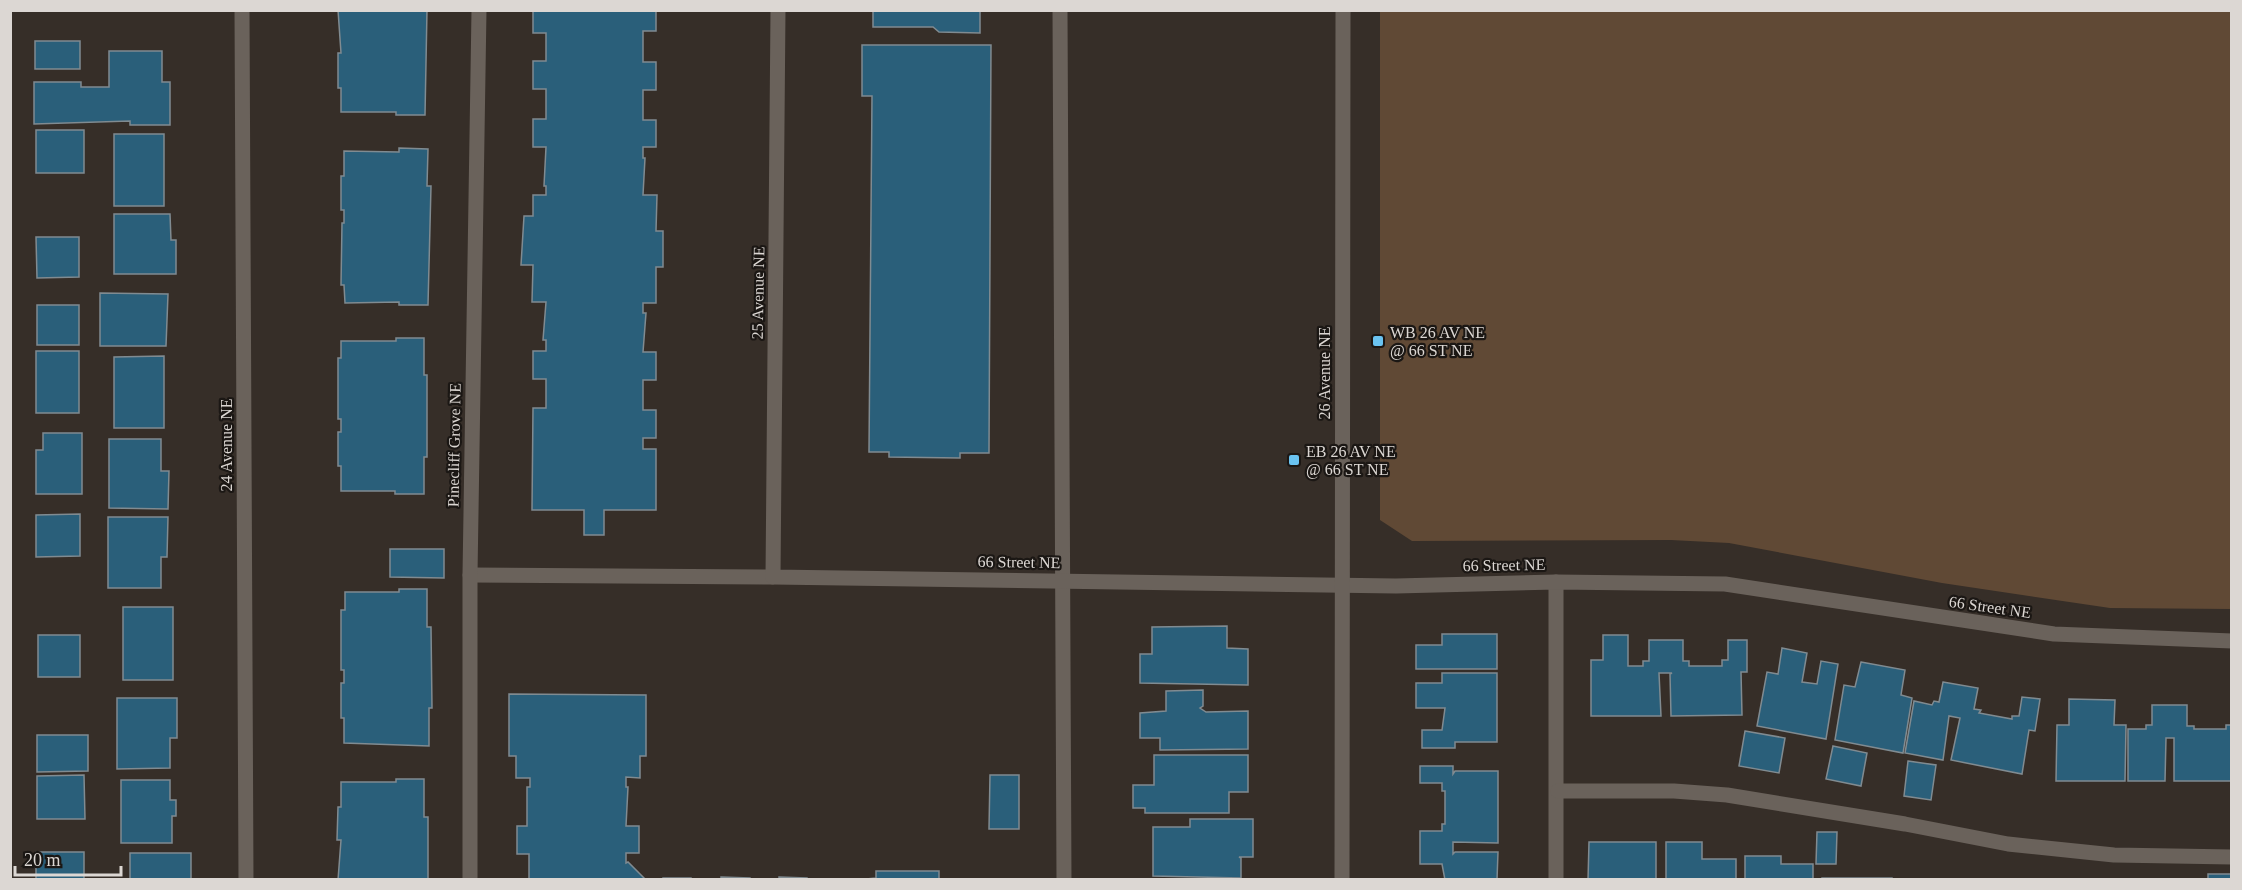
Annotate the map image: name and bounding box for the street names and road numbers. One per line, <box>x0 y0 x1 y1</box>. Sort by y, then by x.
street label: 25 Avenue NE <box>749 246 767 340</box>
street label: 26 Avenue NE <box>1316 326 1333 420</box>
street label: Pinecliff Grove NE <box>444 383 464 507</box>
street label: 24 Avenue NE <box>218 398 235 492</box>
street label: 66 Street NE <box>978 553 1060 571</box>
street label: 66 Street NE <box>1463 556 1545 574</box>
street label: 66 Street NE <box>1948 593 2032 621</box>

